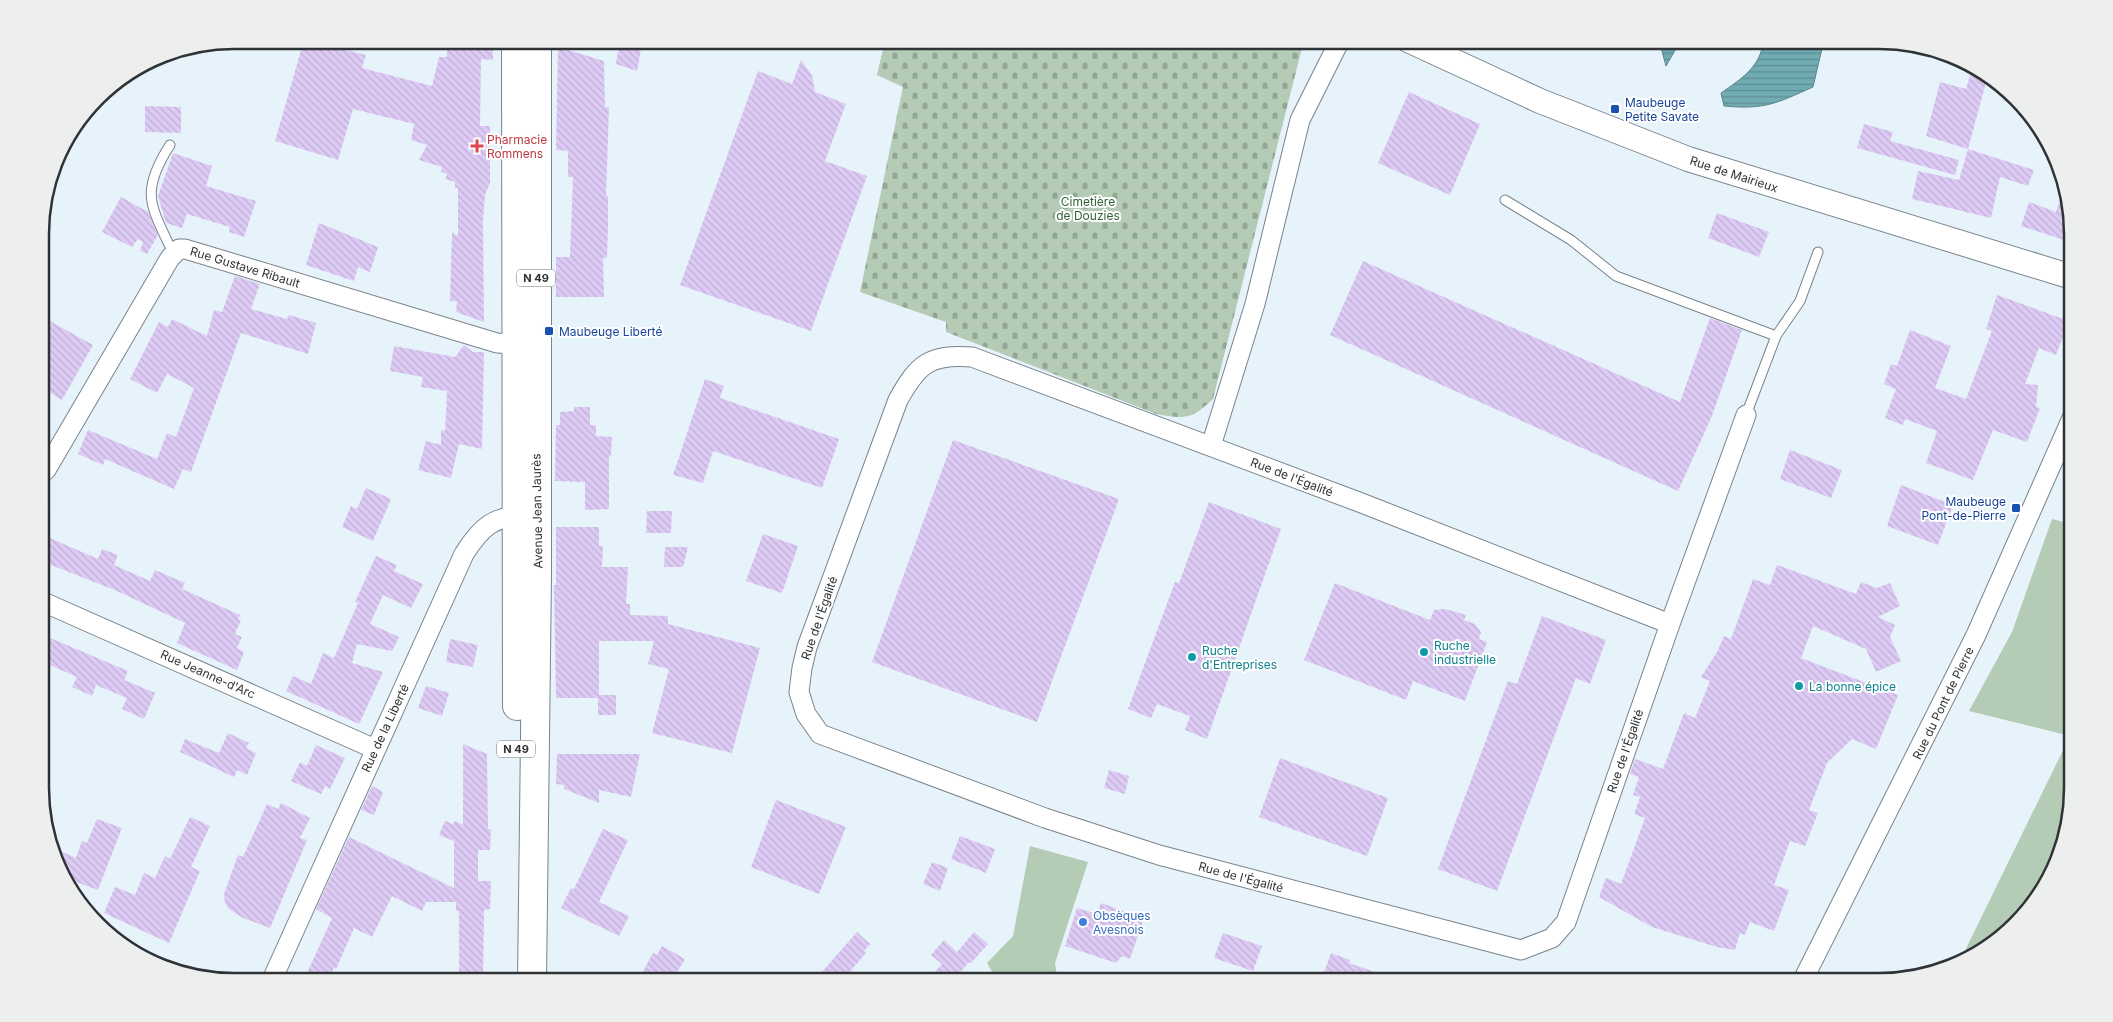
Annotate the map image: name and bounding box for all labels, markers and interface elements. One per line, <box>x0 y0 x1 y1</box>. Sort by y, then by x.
place label: Maubeuge Petite Savate <box>1625 95 1699 124</box>
marker: Maubeuge Petite Savate <box>1609 103 1621 115</box>
place label: Pharmacie Rommens <box>487 132 547 161</box>
marker: Pharmacie Rommens <box>471 140 483 152</box>
street label: Rue de Mairieux <box>1688 153 1780 195</box>
park label: Cimetière de Douzies <box>1056 194 1120 223</box>
street label: Rue Gustave Ribault <box>188 243 302 291</box>
road number: N 49 <box>517 270 555 286</box>
place label: Maubeuge Liberté <box>559 324 662 339</box>
marker: Maubeuge Liberté <box>543 325 555 337</box>
street label: Avenue Jean Jaurès <box>528 453 546 569</box>
street label: Rue de l'Égalité <box>1249 454 1335 500</box>
place label: Maubeuge Pont-de-Pierre <box>1921 494 2006 523</box>
marker: Maubeuge Pont-de-Pierre <box>2010 502 2022 514</box>
street label: Rue de l'Égalité <box>798 574 840 662</box>
place label: Ruche industrielle <box>1434 638 1496 667</box>
place label: Ruche d'Entreprises <box>1202 643 1277 672</box>
street label: Rue du Pont de Pierre <box>1909 644 1977 762</box>
street label: Rue Jeanne-d'Arc <box>158 646 258 702</box>
marker: Ruche industrielle <box>1418 646 1430 658</box>
marker: Ruche d'Entreprises <box>1186 651 1198 663</box>
place label: La bonne épice <box>1809 679 1896 694</box>
marker: La bonne épice <box>1793 680 1805 692</box>
street label: Rue de la Liberté <box>358 682 412 774</box>
street label: Rue de l'Égalité <box>1604 707 1646 795</box>
road number: N 49 <box>497 741 535 758</box>
street label: Rue de l'Égalité <box>1197 858 1285 896</box>
place label: Obsèques Avesnois <box>1093 908 1151 937</box>
marker: Obsèques Avesnois <box>1077 916 1089 928</box>

